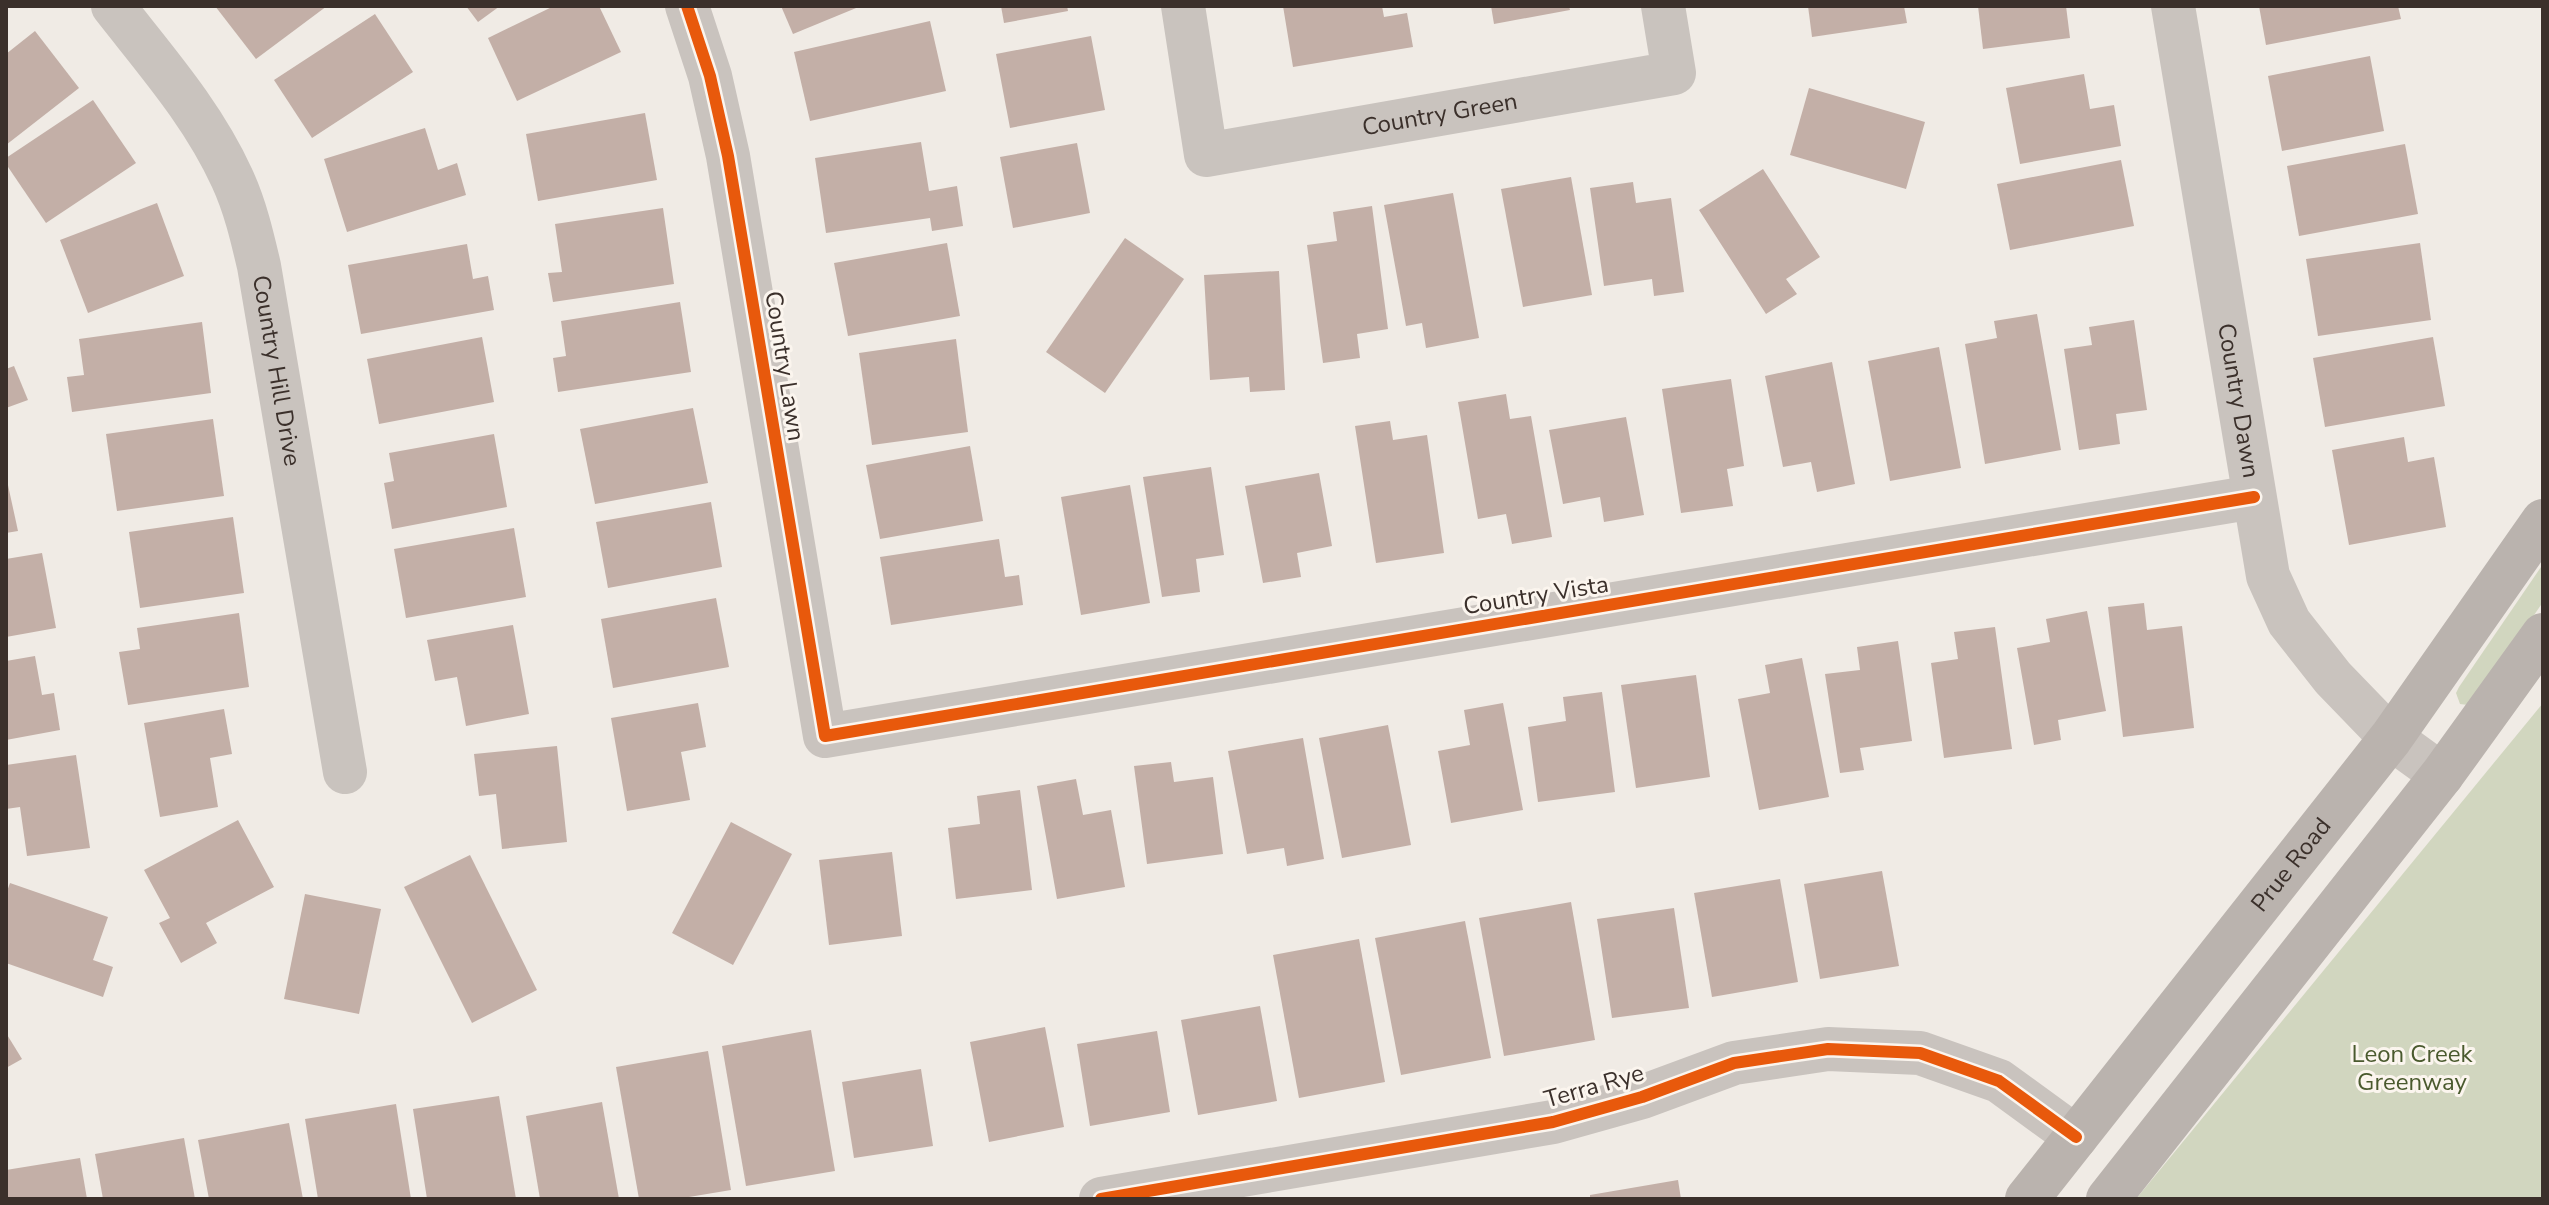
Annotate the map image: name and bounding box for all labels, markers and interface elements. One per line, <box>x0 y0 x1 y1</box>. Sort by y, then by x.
street label: Country Green <box>1360 85 1520 143</box>
street label: Country Hill Drive <box>245 273 309 469</box>
street label: Country Lawn <box>757 289 813 443</box>
street label: Country Dawn <box>2210 321 2267 480</box>
street label: Country Vista <box>1461 568 1611 622</box>
street label: Prue Road <box>2244 811 2338 918</box>
park label: Leon Creek Greenway <box>2352 1038 2473 1098</box>
street label: Terra Rye <box>1540 1057 1648 1115</box>

